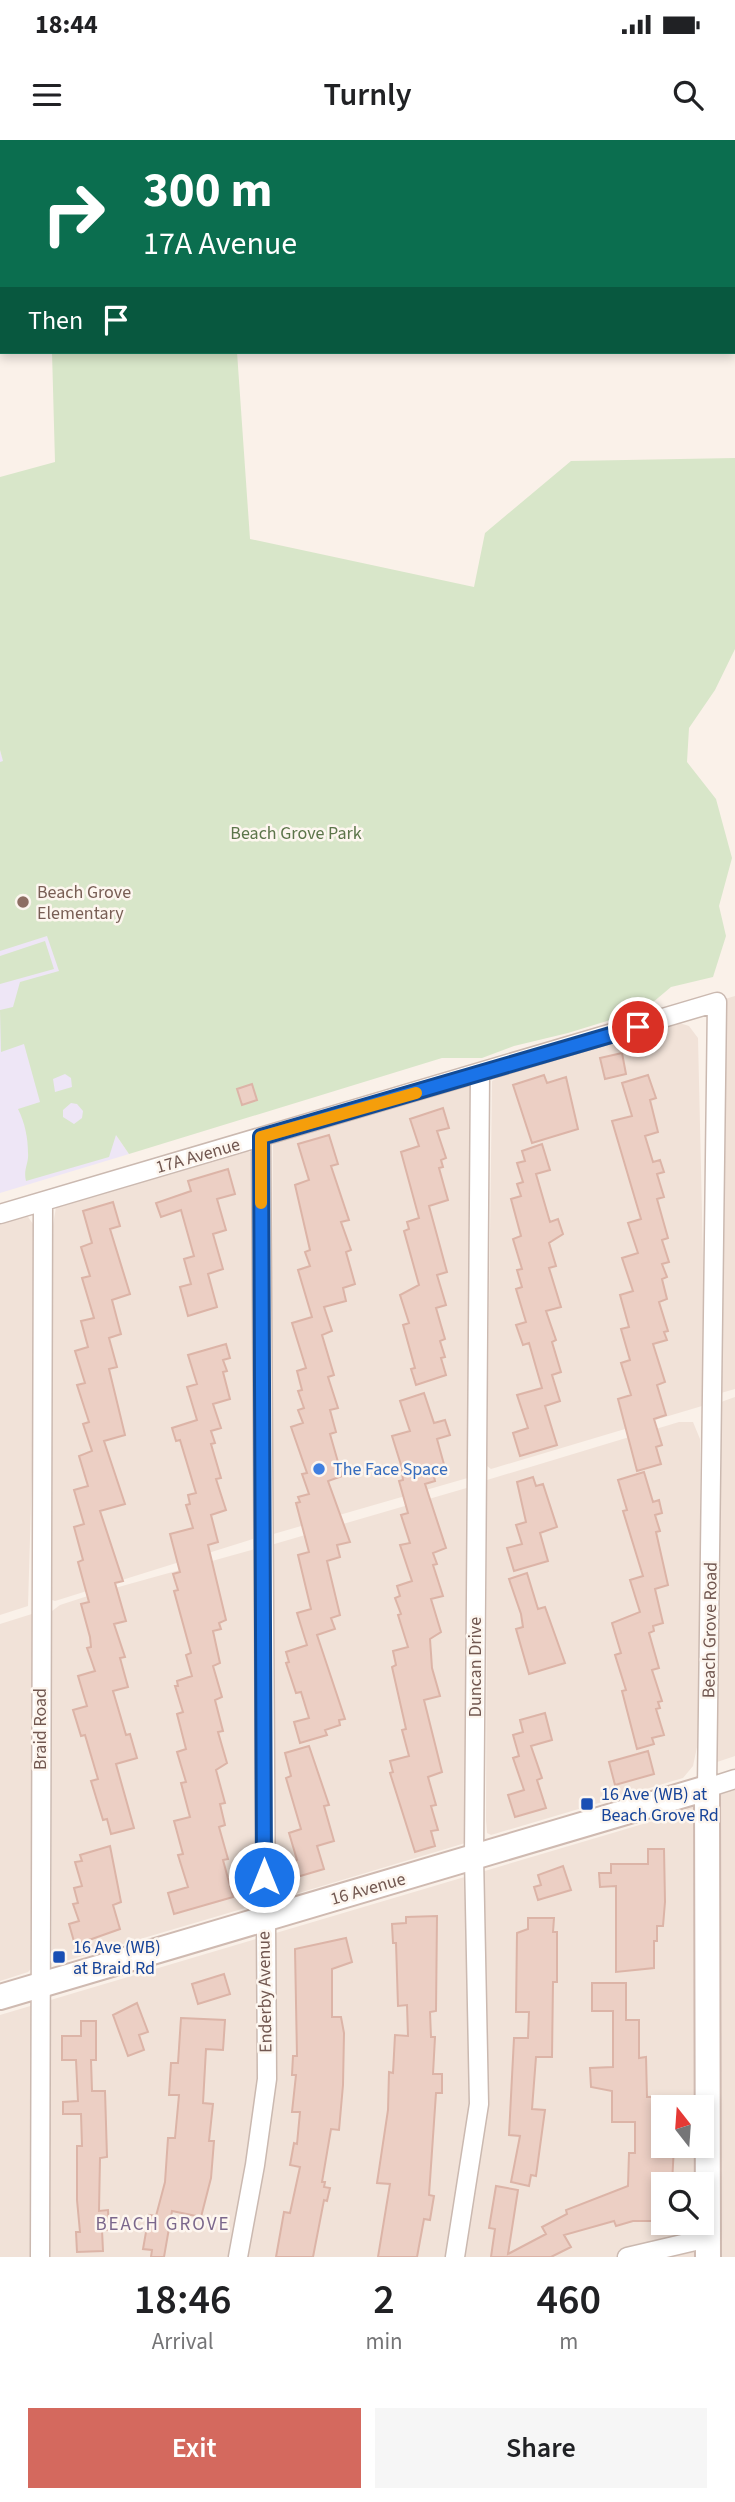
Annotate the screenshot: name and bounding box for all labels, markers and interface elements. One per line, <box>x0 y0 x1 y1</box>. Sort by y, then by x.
text: 18:44 <box>35 6 98 43</box>
text: Turnly <box>323 72 412 118</box>
icon: menu <box>28 76 66 114</box>
icon: search <box>669 76 707 114</box>
text: 300 m <box>143 156 272 226</box>
icon: right <box>28 168 119 259</box>
text: 17A Avenue <box>143 221 297 267</box>
icon: arrive <box>97 301 135 339</box>
text: Then <box>28 302 83 339</box>
park label: Beach Grove Park <box>230 821 362 846</box>
place label: Beach Grove Elementary <box>37 880 131 926</box>
marker: Beach Grove Elementary <box>15 894 31 910</box>
pin <box>608 997 668 1057</box>
icon: arrive <box>619 1008 657 1046</box>
street label: 17A Avenue <box>153 1132 243 1180</box>
place label: The Face Space <box>333 1457 448 1482</box>
marker: The Face Space <box>311 1461 327 1477</box>
street label: Beach Grove Road <box>696 1562 724 1698</box>
street label: Duncan Drive <box>463 1617 488 1717</box>
street label: Braid Road <box>28 1688 53 1770</box>
place label: 16 Ave (WB) at Beach Grove Rd <box>601 1782 719 1828</box>
marker: 16 Ave (WB) at Beach Grove Rd <box>579 1796 595 1812</box>
position arrow <box>227 1840 301 1914</box>
street label: 16 Avenue <box>328 1866 409 1912</box>
street label: Enderby Avenue <box>251 1931 279 2053</box>
place label: 16 Ave (WB) at Braid Rd <box>73 1935 161 1981</box>
marker: 16 Ave (WB) at Braid Rd <box>51 1949 67 1965</box>
north arrow <box>651 2095 714 2158</box>
map controls <box>651 2095 714 2235</box>
button: search <box>651 2172 714 2235</box>
district label: BEACH GROVE <box>95 2211 231 2238</box>
text: 18:46 <box>134 2270 232 2330</box>
text: 2 <box>373 2270 395 2330</box>
text: 460 <box>537 2270 601 2330</box>
text: Arrival <box>152 2325 214 2358</box>
text: min <box>365 2325 403 2358</box>
text: m <box>559 2325 578 2358</box>
button: Exit <box>28 2408 361 2488</box>
button: Share <box>375 2408 707 2488</box>

